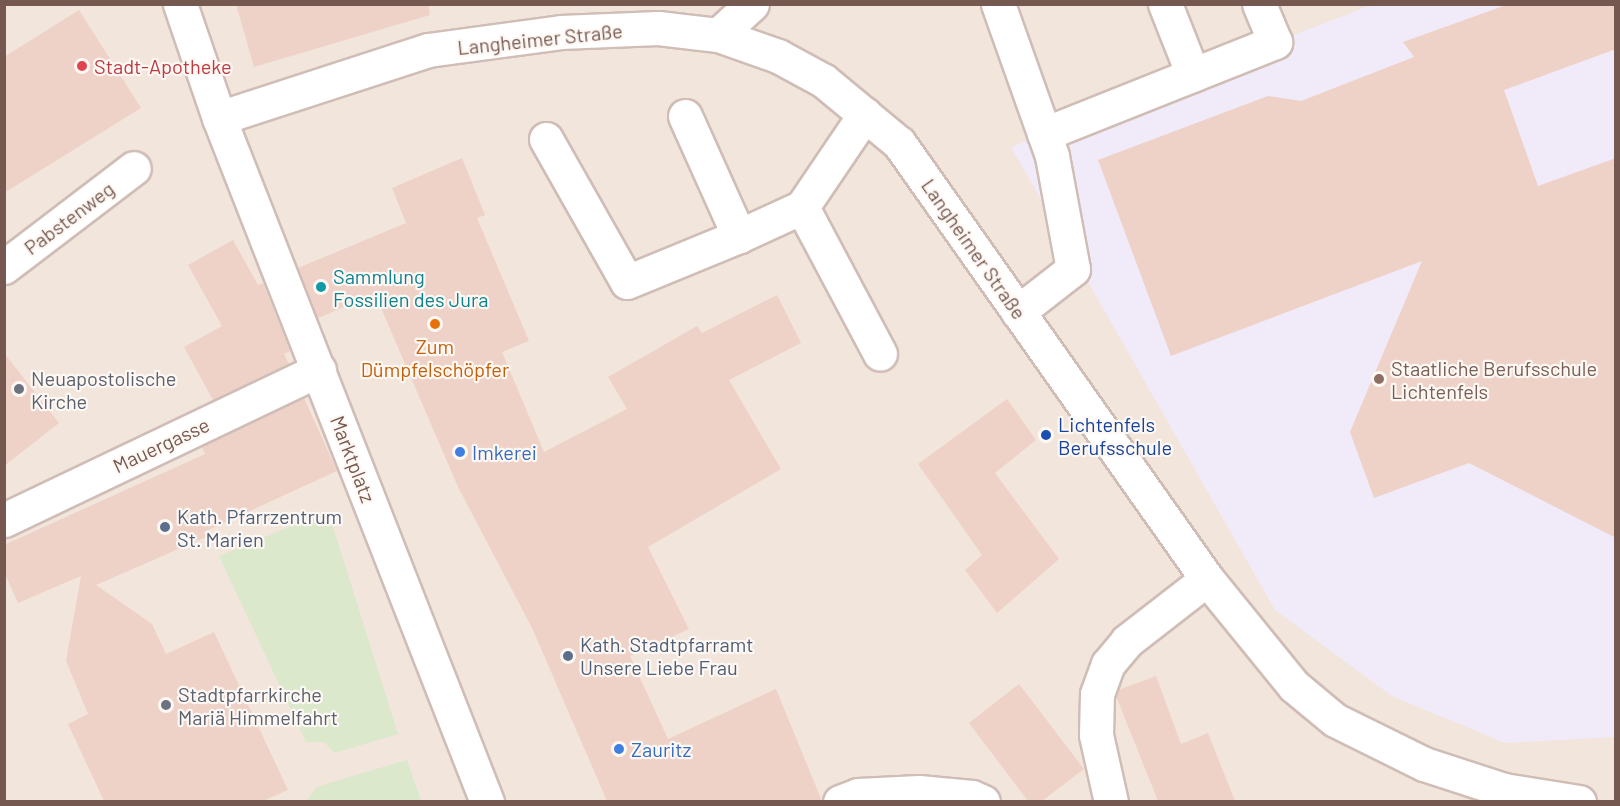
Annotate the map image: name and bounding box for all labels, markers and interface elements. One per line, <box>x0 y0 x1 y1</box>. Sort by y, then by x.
street label: Langheimer Straße <box>456 18 624 60</box>
place label: Stadt-Apotheke <box>94 54 232 78</box>
marker: Stadt-Apotheke <box>75 59 89 73</box>
street label: Langheimer Straße <box>917 174 1031 324</box>
street label: Pabstenweg <box>19 176 119 260</box>
place label: Sammlung Fossilien des Jura <box>333 264 488 311</box>
marker: Sammlung Fossilien des Jura <box>314 280 328 294</box>
marker: Zum Dümpfelschöpfer <box>428 317 442 331</box>
place label: Zum Dümpfelschöpfer <box>361 334 509 381</box>
place label: Staatliche Berufsschule Lichtenfels <box>1391 356 1597 403</box>
place label: Neuapostolische Kirche <box>31 366 176 413</box>
marker: Staatliche Berufsschule Lichtenfels <box>1372 372 1386 386</box>
marker: Neuapostolische Kirche <box>12 382 26 396</box>
street label: Mauergasse <box>109 412 213 478</box>
street label: Marktplatz <box>325 412 381 506</box>
place label: Lichtenfels Berufsschule <box>1058 412 1172 459</box>
marker: Lichtenfels Berufsschule <box>1039 428 1053 442</box>
place label: Imkerei <box>472 440 537 464</box>
marker: Imkerei <box>453 445 467 459</box>
place label: Kath. Pfarrzentrum St. Marien <box>177 504 342 551</box>
marker: Kath. Pfarrzentrum St. Marien <box>158 520 172 534</box>
place label: Kath. Stadtpfarramt Unsere Liebe Frau <box>580 632 754 679</box>
marker: Kath. Stadtpfarramt Unsere Liebe Frau <box>561 649 575 663</box>
place label: Stadtpfarrkirche Mariä Himmelfahrt <box>178 682 338 729</box>
marker: Stadtpfarrkirche Mariä Himmelfahrt <box>159 698 173 712</box>
place label: Zauritz <box>631 737 691 761</box>
marker: Zauritz <box>612 742 626 756</box>

